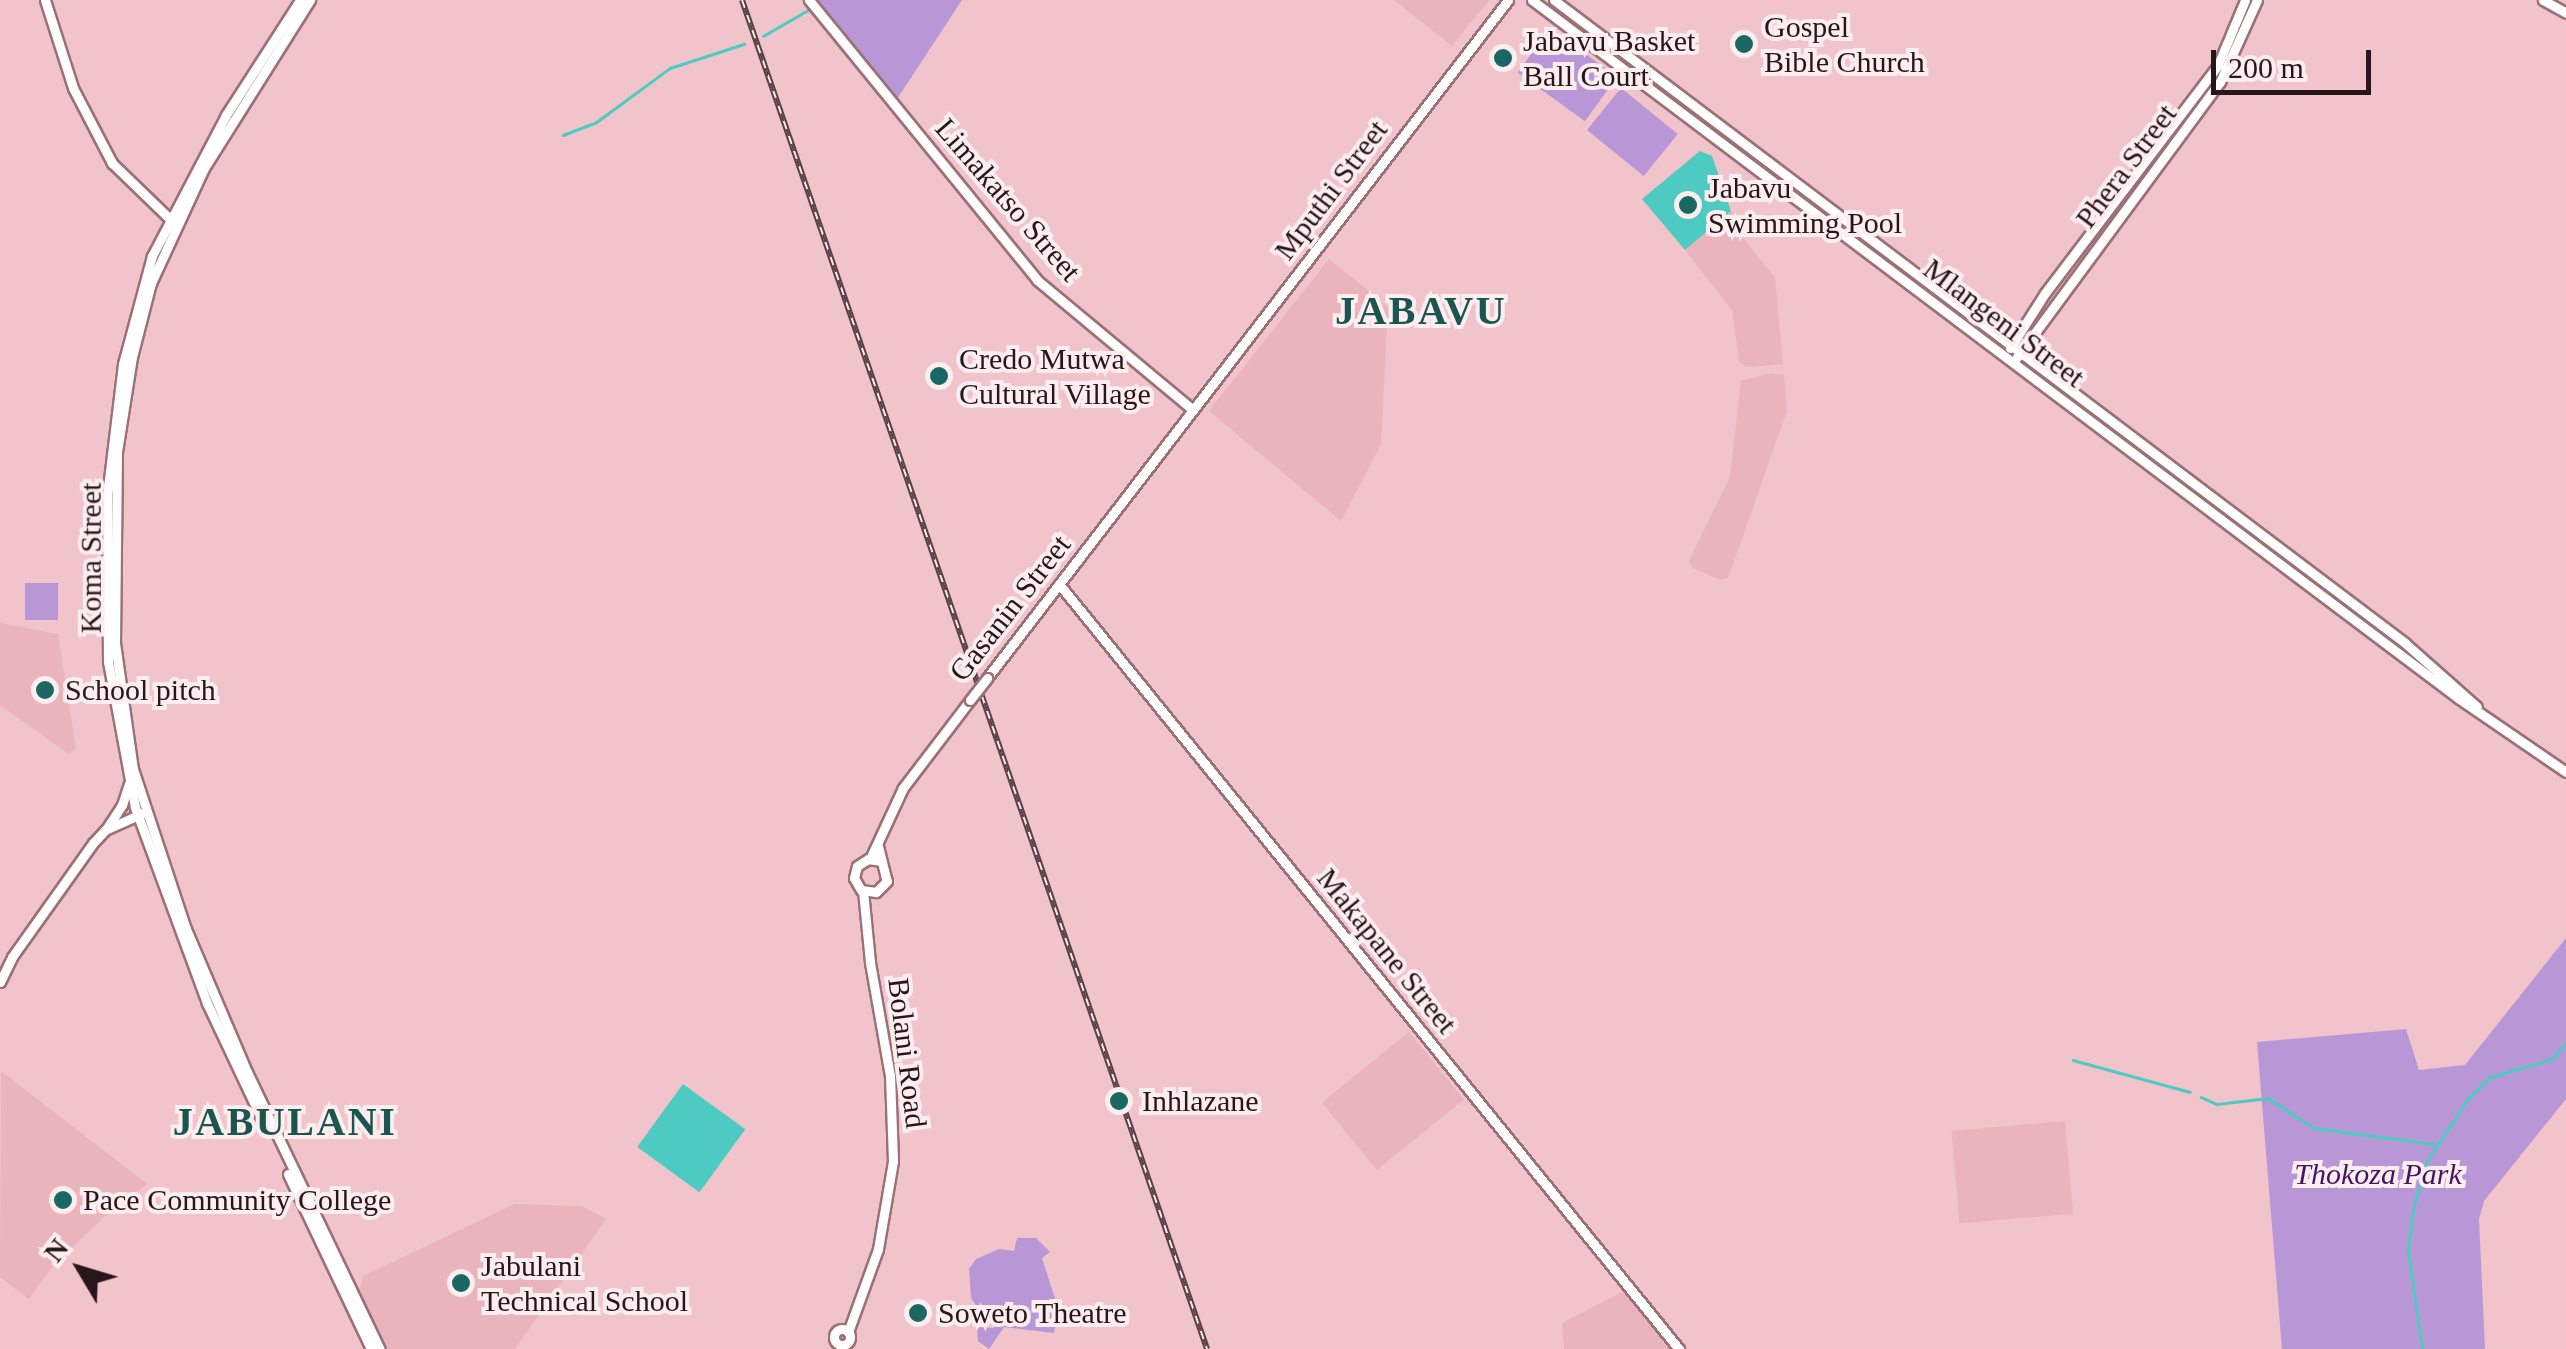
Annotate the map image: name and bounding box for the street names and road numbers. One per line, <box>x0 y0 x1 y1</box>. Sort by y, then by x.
street label: Phera Street <box>2068 97 2184 235</box>
street label: Limakatso Street <box>927 111 1089 289</box>
street label: Mputhi Street <box>1267 113 1395 267</box>
street label: Mlangeni Street <box>1916 251 2092 395</box>
street label: Koma Street <box>73 483 109 633</box>
street label: Gasanin Street <box>942 528 1078 688</box>
street label: Makapane Street <box>1309 861 1465 1041</box>
street label: Bolani Road <box>880 976 934 1130</box>

